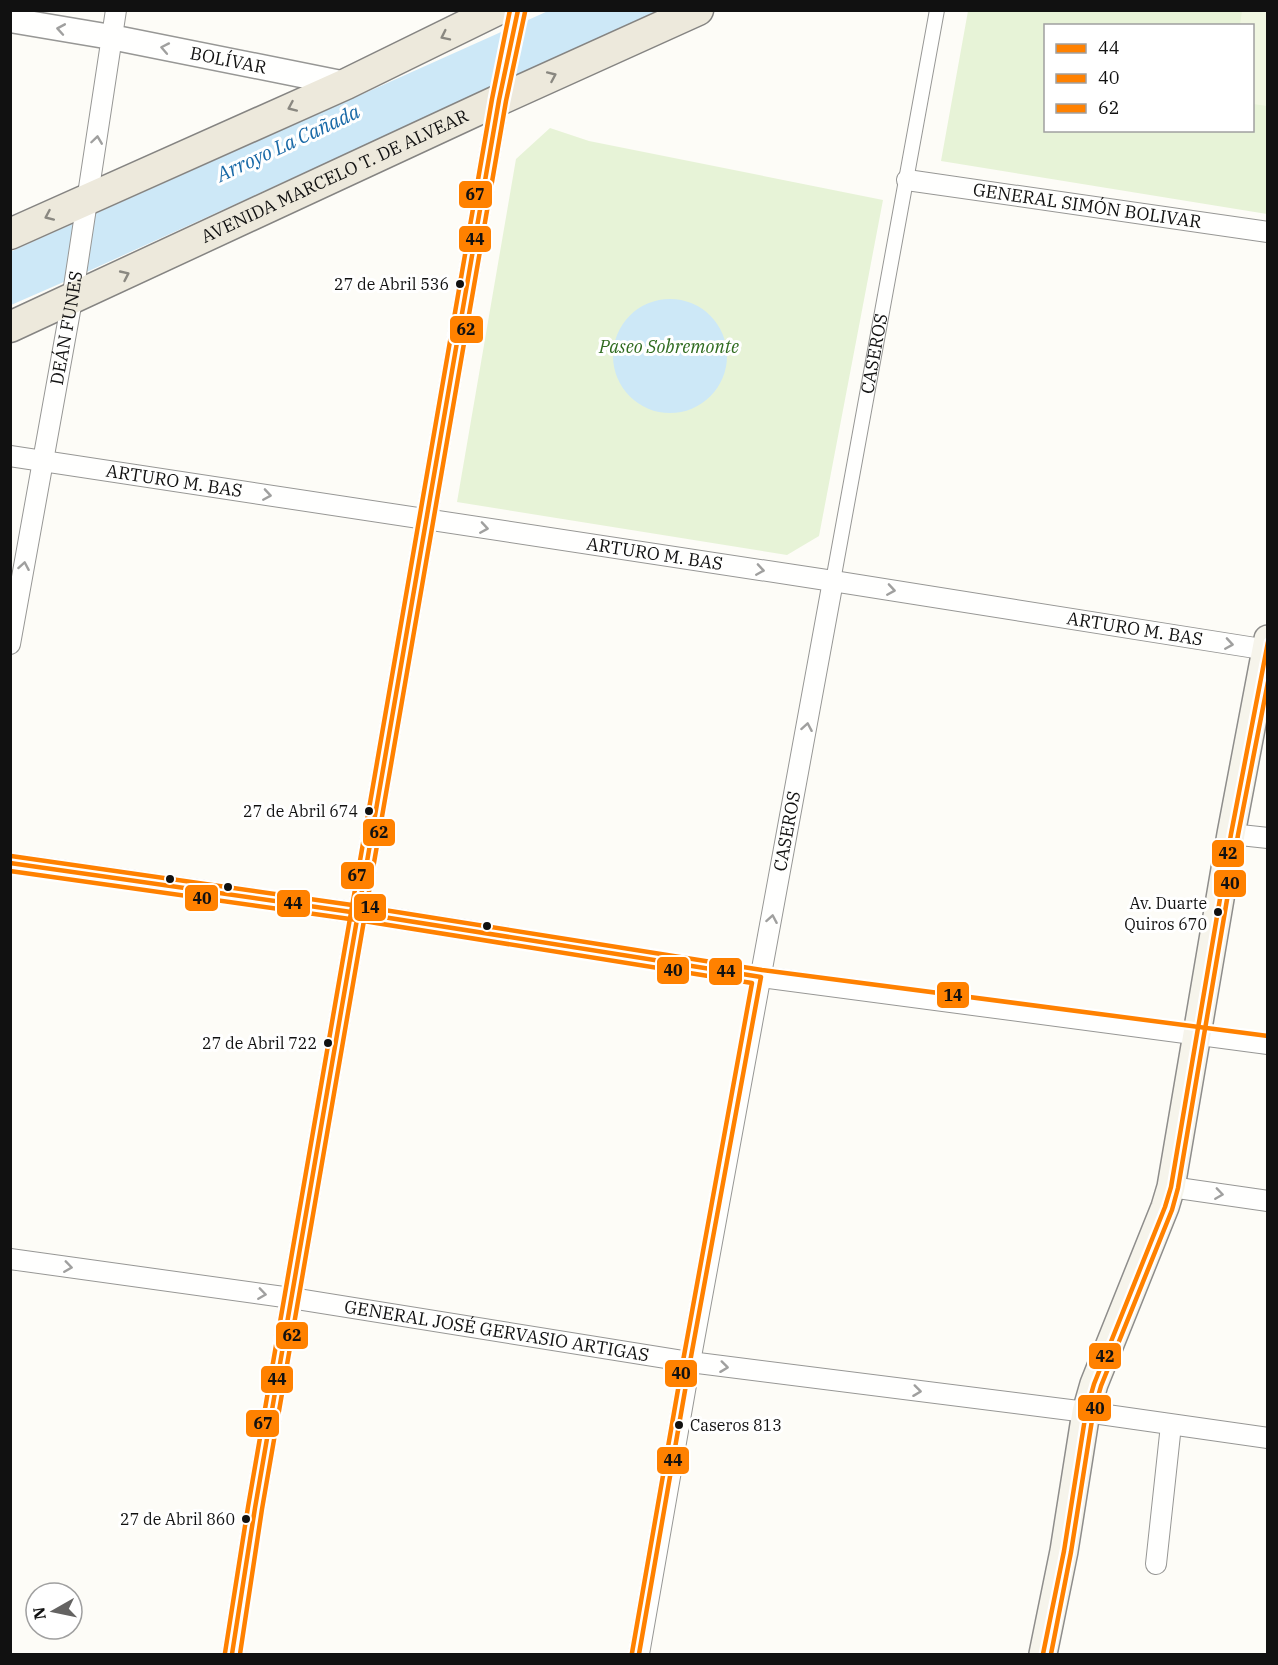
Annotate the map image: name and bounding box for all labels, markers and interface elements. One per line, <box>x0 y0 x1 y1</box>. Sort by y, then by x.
one-way arrow <box>56 23 65 35</box>
legend <box>1044 24 1254 132</box>
one-way arrow <box>440 28 451 40</box>
text: 44 <box>1098 36 1120 59</box>
street label: BOLÍVAR <box>188 41 269 79</box>
one-way arrow <box>160 42 170 55</box>
text: 40 <box>1098 66 1120 89</box>
one-way arrow <box>546 72 557 84</box>
text: 62 <box>1098 96 1120 119</box>
water label: Arroyo La Cañada <box>210 97 364 188</box>
one-way arrow <box>288 100 299 112</box>
street label: AVENIDA MARCELO T. DE ALVEAR <box>197 104 472 248</box>
one-way arrow <box>90 136 102 145</box>
street label: GENERAL SIMÓN BOLIVAR <box>971 178 1203 233</box>
line badge: 67 <box>458 180 493 209</box>
text: 67 <box>465 184 485 204</box>
one-way arrow <box>45 209 56 221</box>
line badge: 44 <box>458 225 492 253</box>
text: 44 <box>465 229 485 249</box>
street label: DEÁN FUNES <box>45 269 87 387</box>
one-way arrow <box>118 271 129 283</box>
place label: 27 de Abril 536 <box>334 274 449 294</box>
marker: 27 de Abril 536 <box>454 278 466 290</box>
street label: CASEROS <box>855 312 893 396</box>
line badge: 62 <box>449 315 484 344</box>
text: 62 <box>456 319 476 339</box>
park label: Paseo Sobremonte <box>598 335 739 358</box>
street label: ARTURO M. BAS <box>105 459 244 502</box>
one-way arrow <box>262 488 272 500</box>
one-way arrow <box>480 521 489 533</box>
street label: ARTURO M. BAS <box>585 532 724 575</box>
one-way arrow <box>18 561 30 570</box>
one-way arrow <box>755 563 765 575</box>
one-way arrow <box>886 583 896 596</box>
street label: ARTURO M. BAS <box>1065 606 1205 650</box>
one-way arrow <box>1224 637 1234 649</box>
one-way arrow <box>800 723 813 733</box>
street label: CASEROS <box>768 789 805 873</box>
place label: 27 de Abril 674 <box>243 801 358 821</box>
marker: 27 de Abril 674 <box>363 805 375 817</box>
line badge: 62 <box>362 818 396 847</box>
text: 62 <box>369 822 389 842</box>
line badge: 42 <box>1211 839 1245 868</box>
text: 42 <box>1218 843 1238 863</box>
line badge: 67 <box>340 861 375 890</box>
text: 67 <box>347 865 367 885</box>
line badge: 40 <box>1213 869 1247 898</box>
unlabelled marker <box>164 873 176 885</box>
text: 40 <box>1220 873 1240 893</box>
unlabelled marker <box>222 881 234 893</box>
line badge: 40 <box>184 884 219 912</box>
text: 40 <box>192 888 212 908</box>
line badge: 44 <box>276 889 311 918</box>
text: 44 <box>283 893 303 913</box>
line badge: 14 <box>353 893 387 922</box>
place label: Av. Duarte Quiros 670 <box>1124 893 1207 934</box>
text: 14 <box>360 897 380 917</box>
marker: Av. Duarte Quiros 670 <box>1212 906 1224 918</box>
one-way arrow <box>765 914 777 924</box>
unlabelled marker <box>481 920 493 932</box>
line badge: 40 <box>656 956 690 985</box>
line badge: 44 <box>708 957 743 986</box>
text: 40 <box>663 960 683 980</box>
text: 44 <box>716 961 736 981</box>
line badge: 14 <box>936 981 970 1009</box>
text: 14 <box>943 985 963 1005</box>
place label: 27 de Abril 722 <box>202 1033 317 1053</box>
marker: 27 de Abril 722 <box>322 1037 334 1049</box>
one-way arrow <box>1215 1187 1224 1199</box>
one-way arrow <box>64 1260 73 1272</box>
one-way arrow <box>257 1287 266 1299</box>
street label: GENERAL JOSÉ GERVASIO ARTIGAS <box>343 1295 651 1366</box>
line badge: 62 <box>275 1321 309 1350</box>
text: 62 <box>282 1325 302 1345</box>
line badge: 42 <box>1088 1342 1122 1370</box>
text: 42 <box>1095 1346 1115 1366</box>
line badge: 40 <box>664 1359 698 1388</box>
one-way arrow <box>719 1360 728 1372</box>
text: 40 <box>671 1363 691 1383</box>
line badge: 44 <box>260 1365 294 1394</box>
text: 44 <box>267 1369 287 1389</box>
one-way arrow <box>913 1384 922 1397</box>
line badge: 40 <box>1077 1394 1112 1422</box>
text: 40 <box>1085 1398 1105 1418</box>
line badge: 67 <box>245 1409 280 1438</box>
text: 67 <box>253 1413 273 1433</box>
place label: Caseros 813 <box>690 1415 782 1435</box>
marker: Caseros 813 <box>673 1419 685 1431</box>
line badge: 44 <box>656 1446 690 1475</box>
text: 44 <box>663 1450 683 1470</box>
place label: 27 de Abril 860 <box>120 1509 235 1529</box>
marker: 27 de Abril 860 <box>240 1513 252 1525</box>
north arrow <box>24 1581 84 1641</box>
text: N <box>28 1606 50 1621</box>

